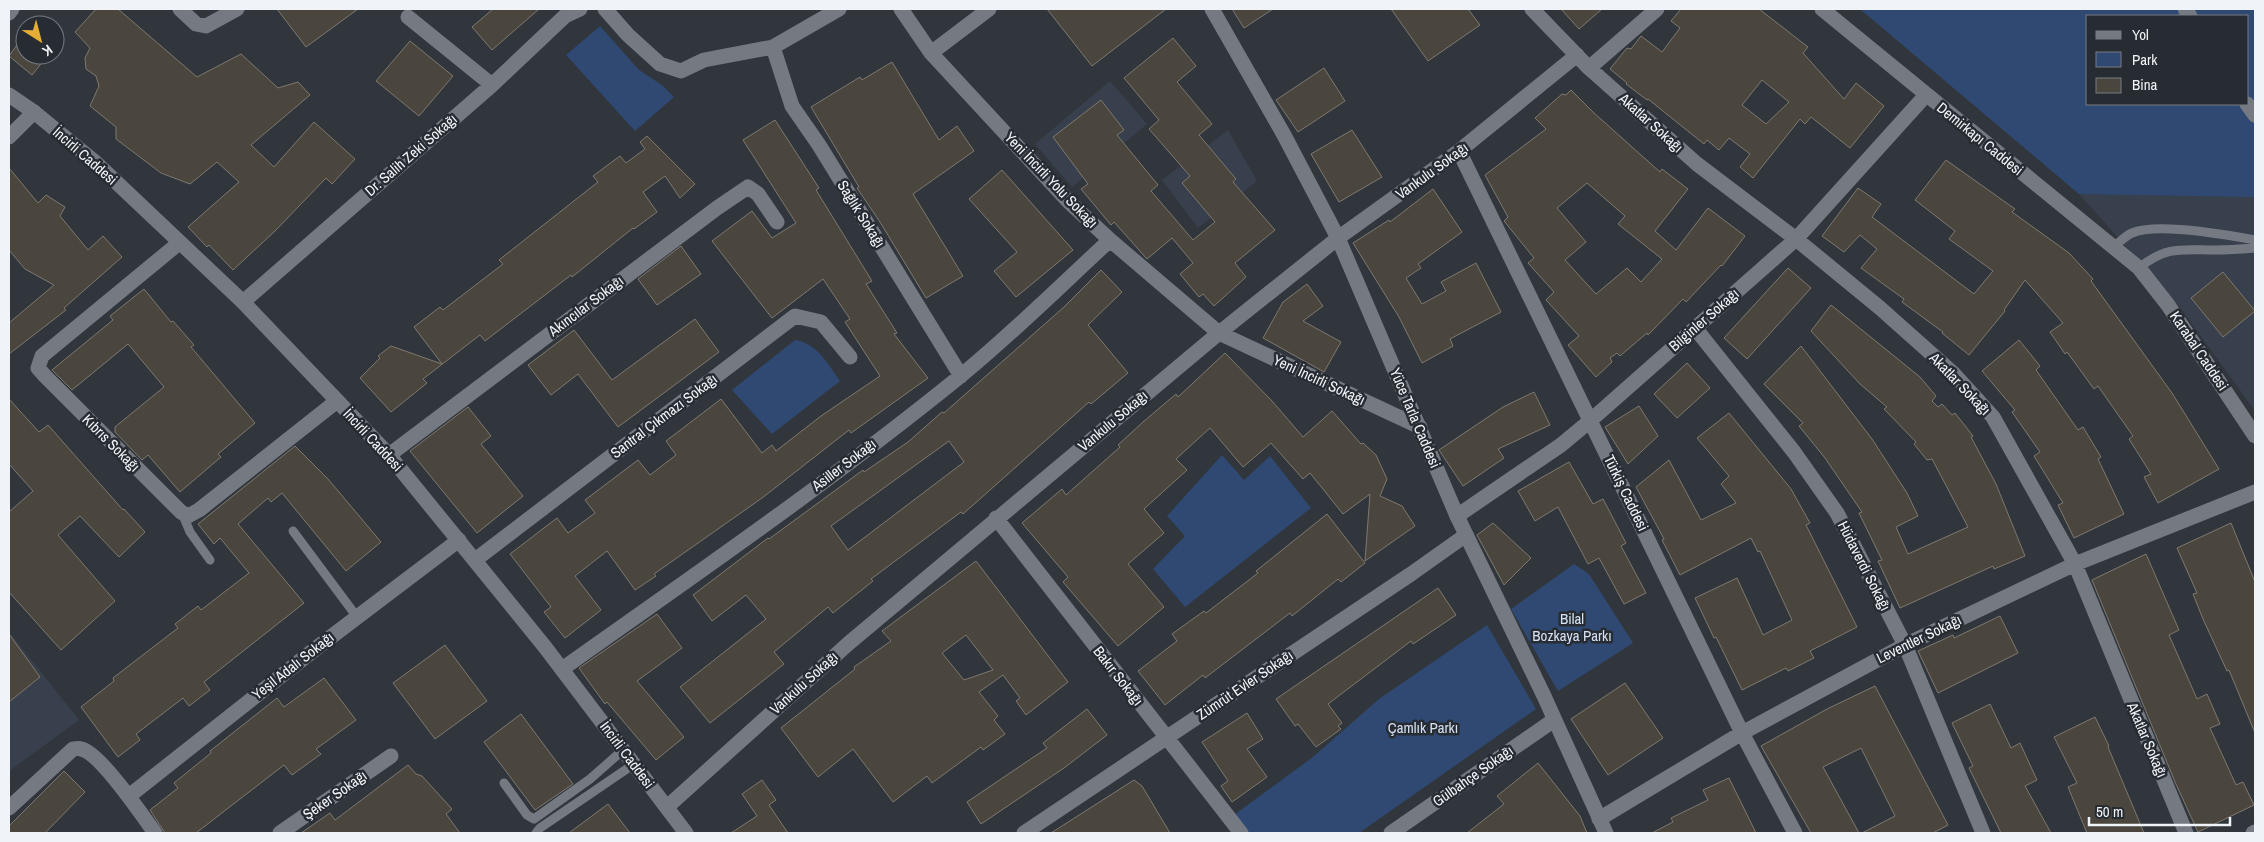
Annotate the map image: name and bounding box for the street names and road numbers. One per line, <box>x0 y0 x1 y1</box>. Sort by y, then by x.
street label: Akatlar Sokağı <box>1614 87 1688 157</box>
street label: Demirkapı Caddesi <box>1933 97 2028 180</box>
street label: Dr. Salih Zeki Sokağı <box>360 109 461 201</box>
street label: İncirli Caddesi <box>49 122 122 190</box>
street label: Yeni İncirli Yolu Sokağı <box>1000 127 1103 232</box>
street label: Vankulu Sokağı <box>1391 137 1472 204</box>
street label: Sağlık Sokağı <box>832 176 890 251</box>
street label: Akıncılar Sokağı <box>543 270 628 342</box>
street label: Bilginler Sokağı <box>1664 283 1743 356</box>
street label: Karabal Caddesi <box>2165 307 2234 395</box>
street label: Akatlar Sokağı <box>1924 347 1996 420</box>
street label: Yeni İncirli Sokağı <box>1270 349 1369 410</box>
street label: Yüce Tarla Caddesi <box>1385 365 1446 471</box>
street label: Santral Çıkmazı Sokağı <box>606 368 722 463</box>
street label: Vankulu Sokağı <box>1073 385 1152 456</box>
street label: İncirli Caddesi <box>339 403 408 476</box>
street label: Kıbrıs Sokağı <box>78 409 145 476</box>
street label: Asiller Sokağı <box>806 433 880 496</box>
street label: Türkiş Caddesi <box>1599 451 1654 534</box>
street label: Hüdaverdi Sokağı <box>1833 517 1896 614</box>
street label: Leventler Sokağı <box>1873 609 1965 668</box>
street label: Yeşil Adalı Sokağı <box>247 627 338 704</box>
street label: Bakır Sokağı <box>1088 641 1148 710</box>
street label: Zümrüt Evler Sokağı <box>1192 645 1297 725</box>
street label: Vankulu Sokağı <box>765 646 842 719</box>
street label: Akatlar Sokağı <box>2122 698 2173 781</box>
street label: İncirli Caddesi <box>595 717 660 793</box>
street label: Gülbahçe Sokağı <box>1428 740 1517 811</box>
street label: Şeker Sokağı <box>298 765 371 824</box>

